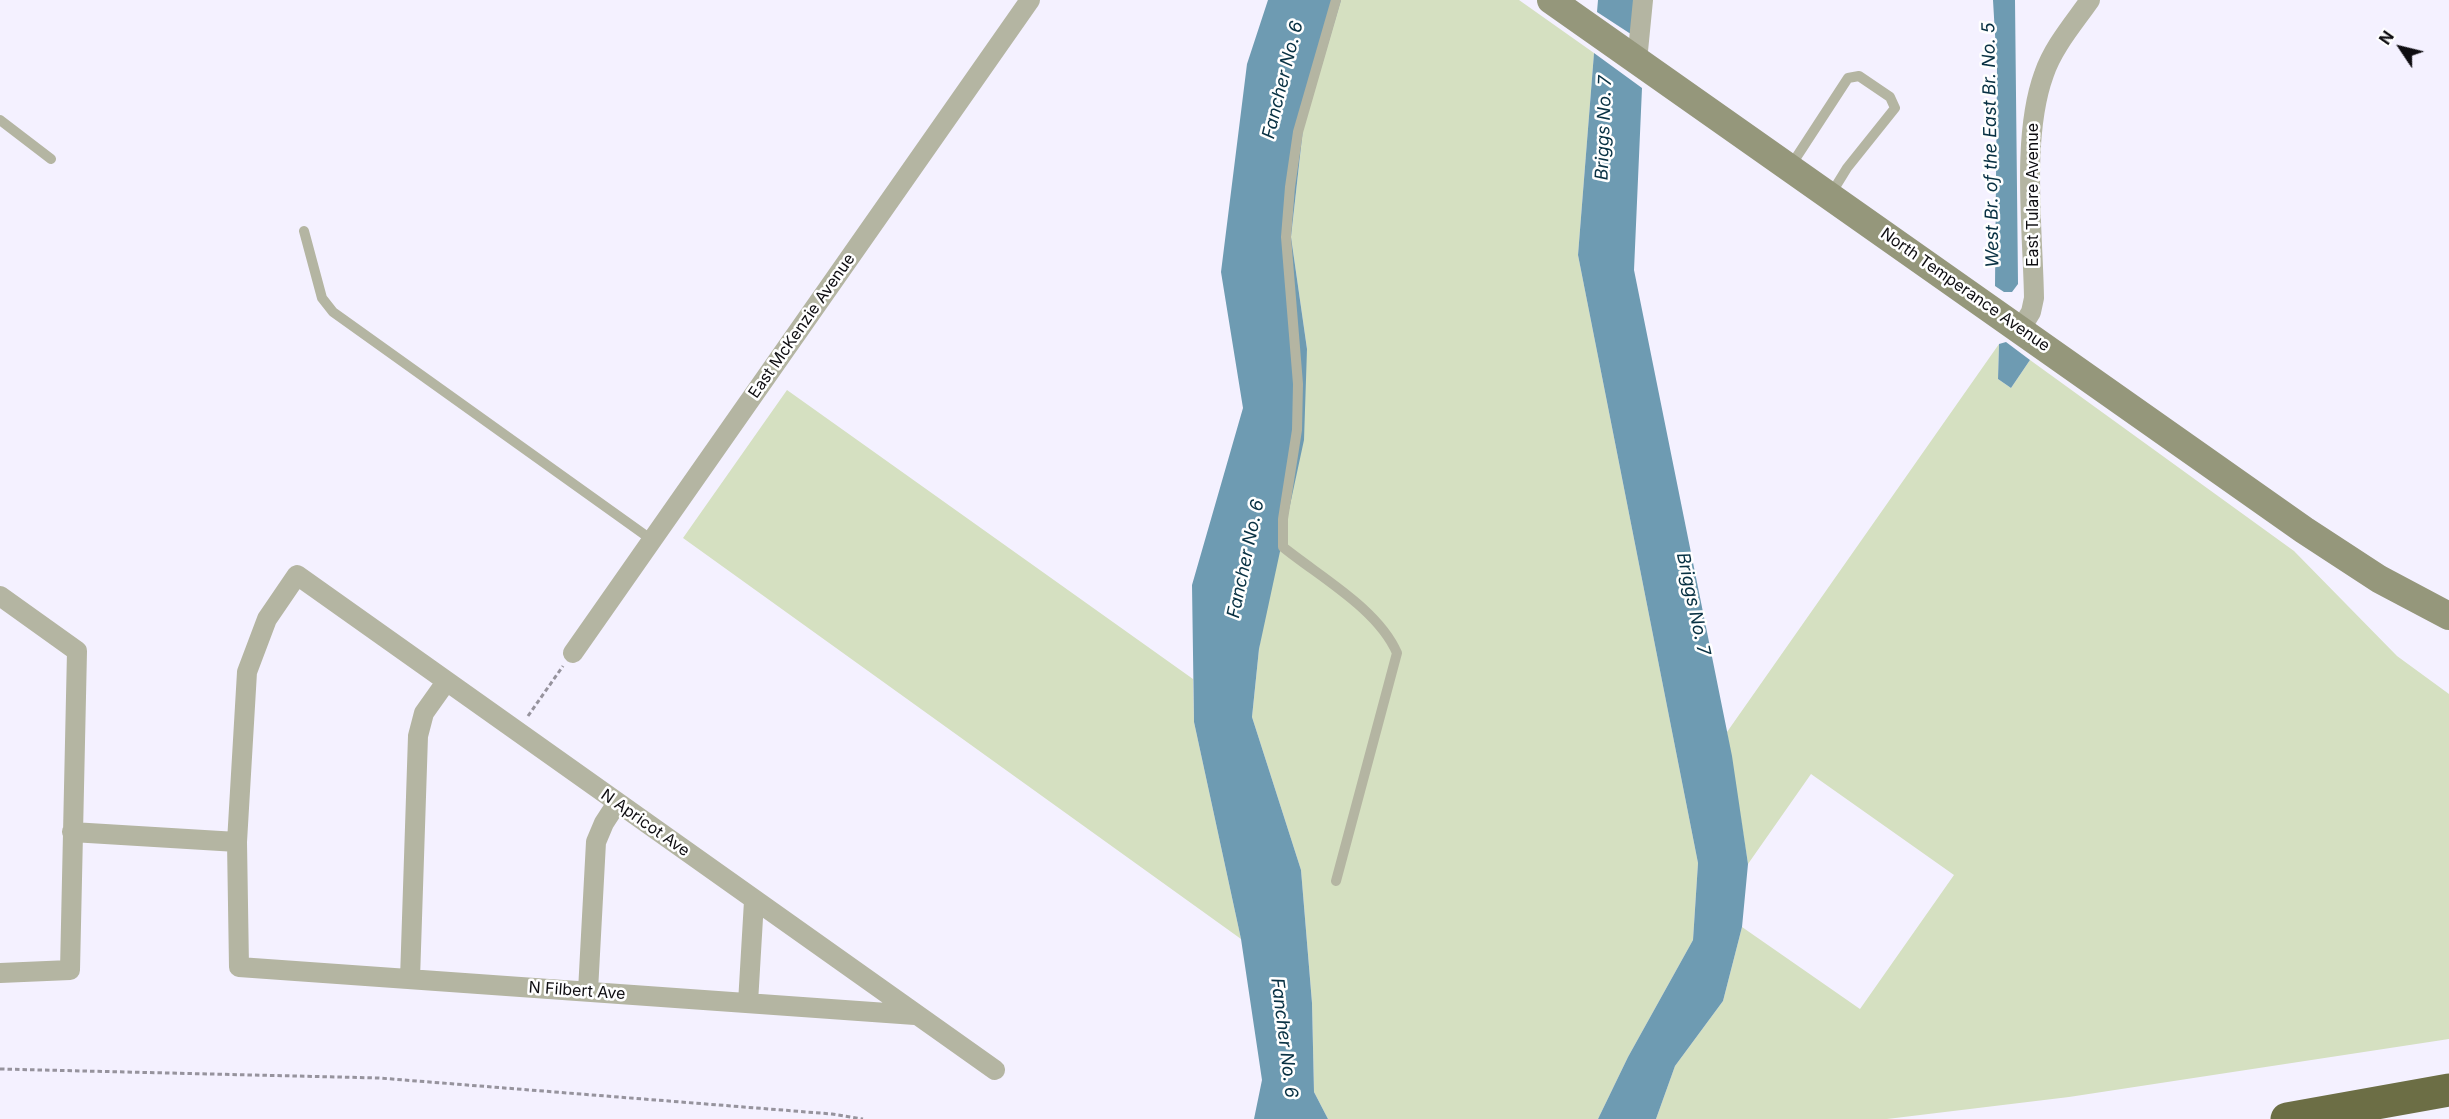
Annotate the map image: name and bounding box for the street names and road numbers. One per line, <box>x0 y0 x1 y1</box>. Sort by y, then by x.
street label: East Tulare Avenue <box>2023 123 2043 267</box>
street label: North Temperance Avenue <box>1877 224 2053 356</box>
street label: East McKenzie Avenue <box>745 250 859 402</box>
street label: N Apricot Ave <box>597 785 693 861</box>
street label: N Filbert Ave <box>528 978 626 1004</box>

